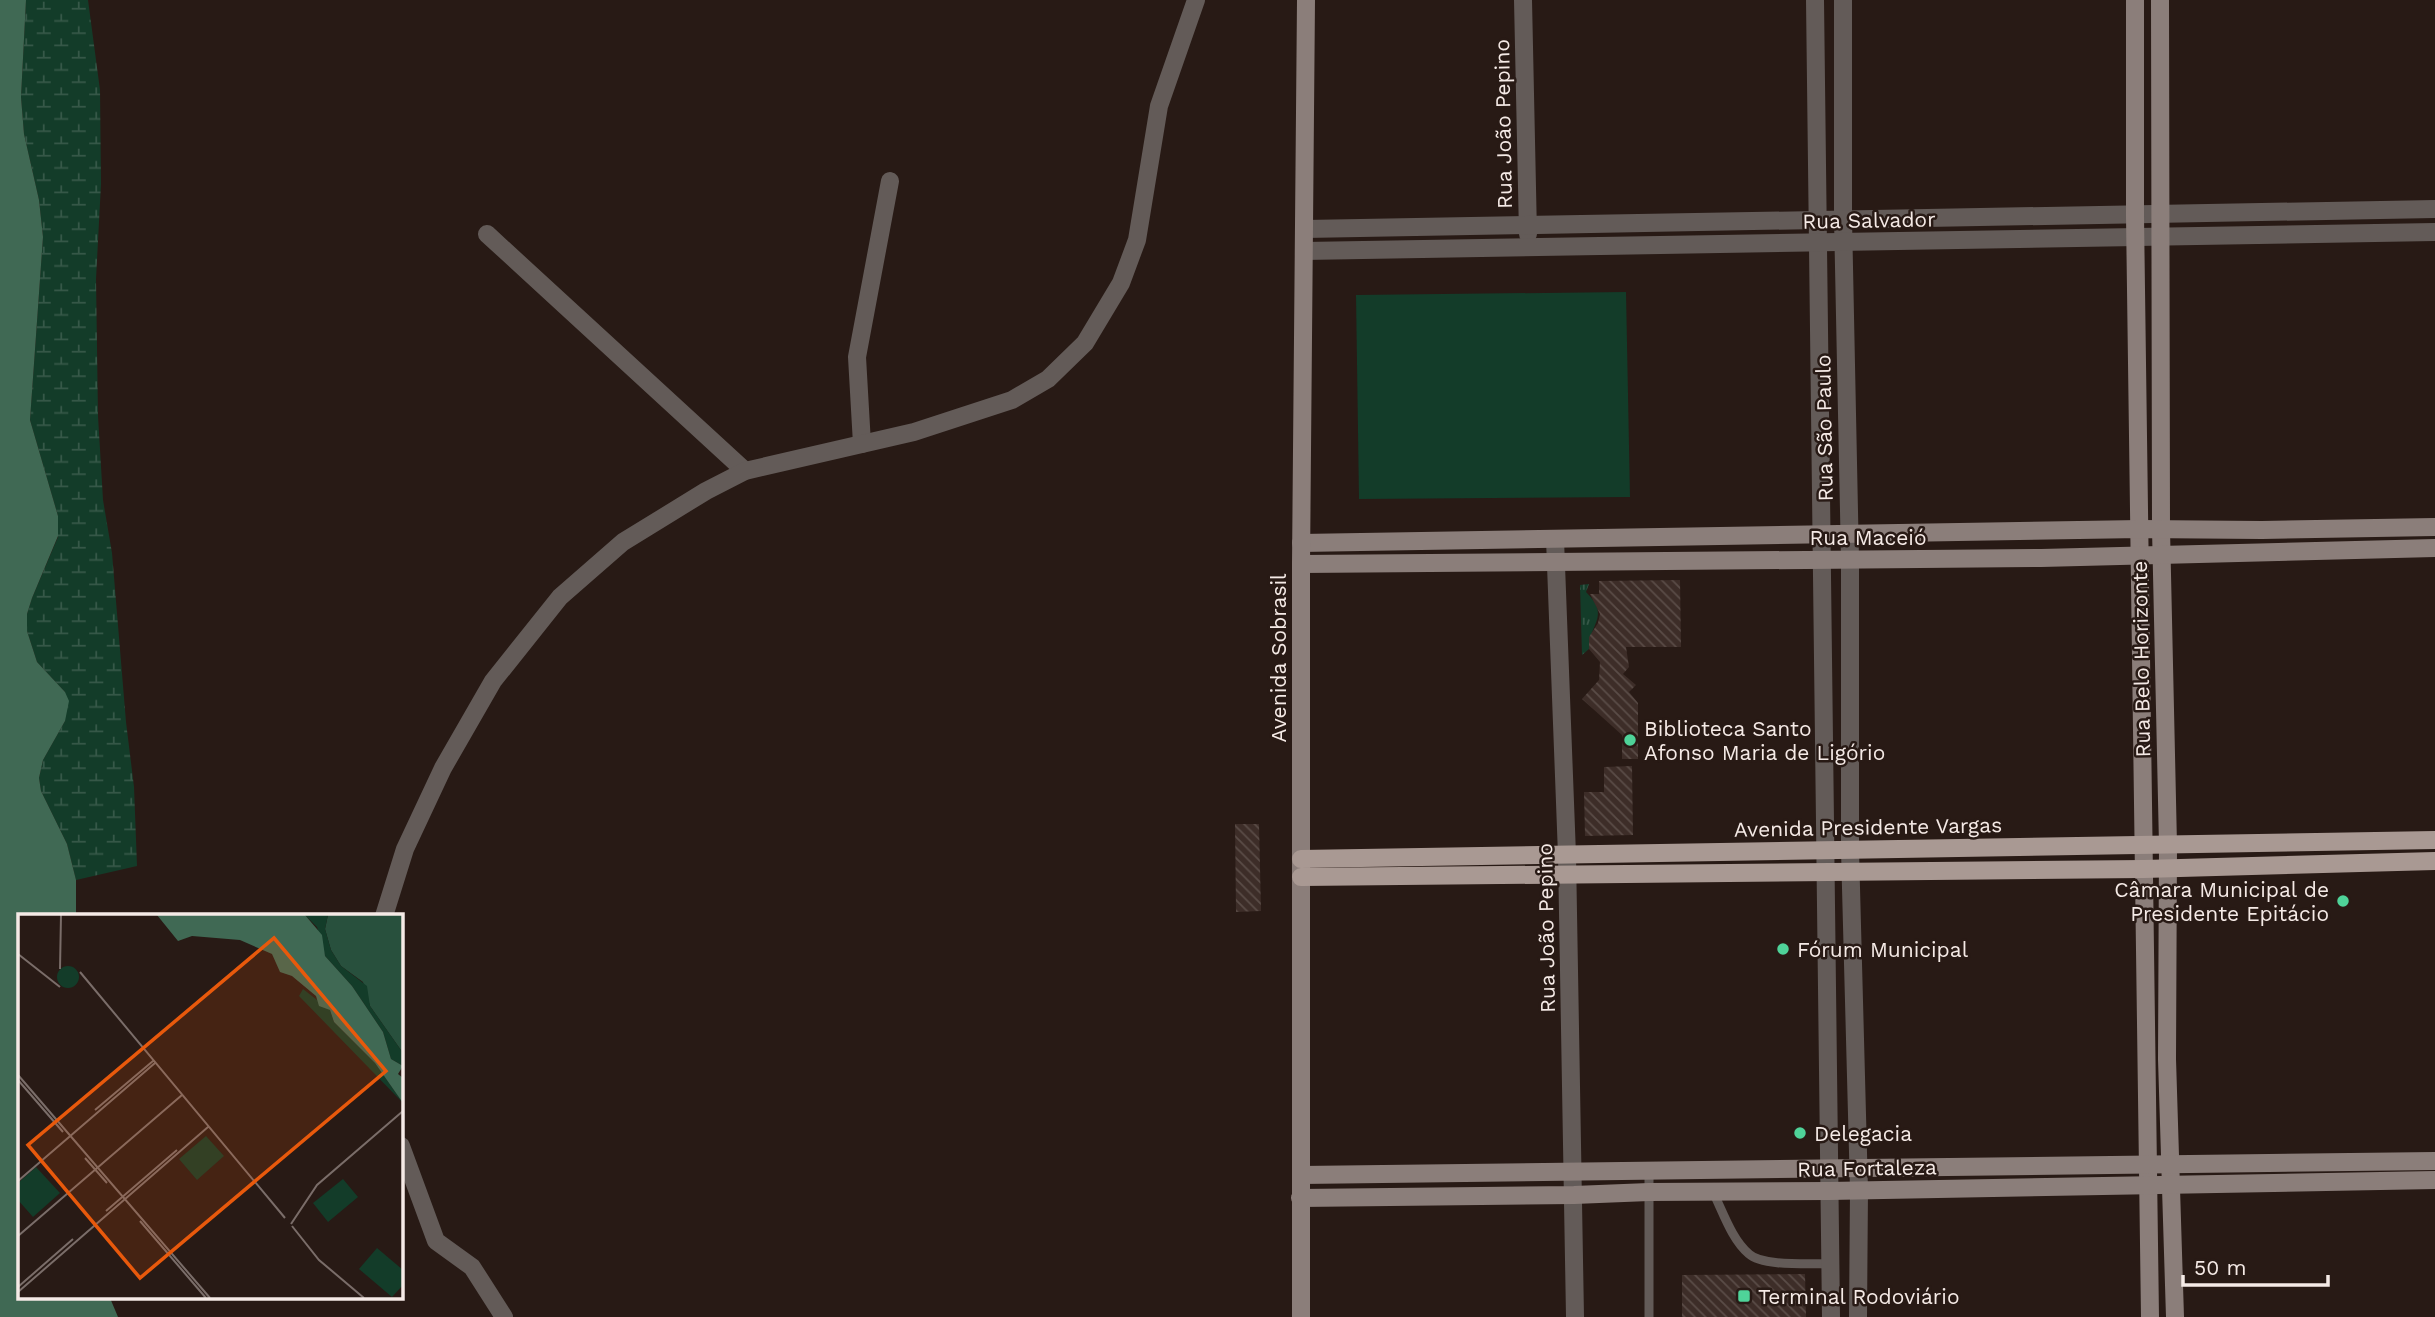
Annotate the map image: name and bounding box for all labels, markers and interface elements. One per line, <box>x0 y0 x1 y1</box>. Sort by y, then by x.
street label: Rua João Pepino <box>1489 39 1517 209</box>
street label: Rua Salvador <box>1802 206 1936 234</box>
street label: Rua São Paulo <box>1810 354 1838 502</box>
street label: Rua Maceió <box>1809 525 1927 550</box>
street label: Rua Belo Horizonte <box>2127 560 2155 758</box>
street label: Avenida Sobrasil <box>1266 573 1291 743</box>
place label: Biblioteca Santo Afonso Maria de Ligório <box>1644 716 1885 765</box>
marker: Biblioteca Santo Afonso Maria de Ligório <box>1622 732 1638 748</box>
street label: Avenida Presidente Vargas <box>1734 812 2002 842</box>
street label: Rua João Pepino <box>1532 843 1560 1013</box>
place label: Câmara Municipal de Presidente Epitácio <box>2114 877 2329 926</box>
marker: Câmara Municipal de Presidente Epitácio <box>2335 893 2351 909</box>
inset map <box>18 914 402 1300</box>
place label: Fórum Municipal <box>1797 937 1969 962</box>
marker: Fórum Municipal <box>1775 941 1791 957</box>
place label: Delegacia <box>1814 1121 1912 1146</box>
marker: Delegacia <box>1792 1125 1808 1141</box>
street label: Rua Fortaleza <box>1797 1154 1937 1182</box>
scale bar <box>2183 1244 2328 1288</box>
text: 50 m <box>2194 1255 2246 1280</box>
place label: Terminal Rodoviário <box>1758 1284 1960 1309</box>
marker: Terminal Rodoviário <box>1736 1288 1752 1304</box>

